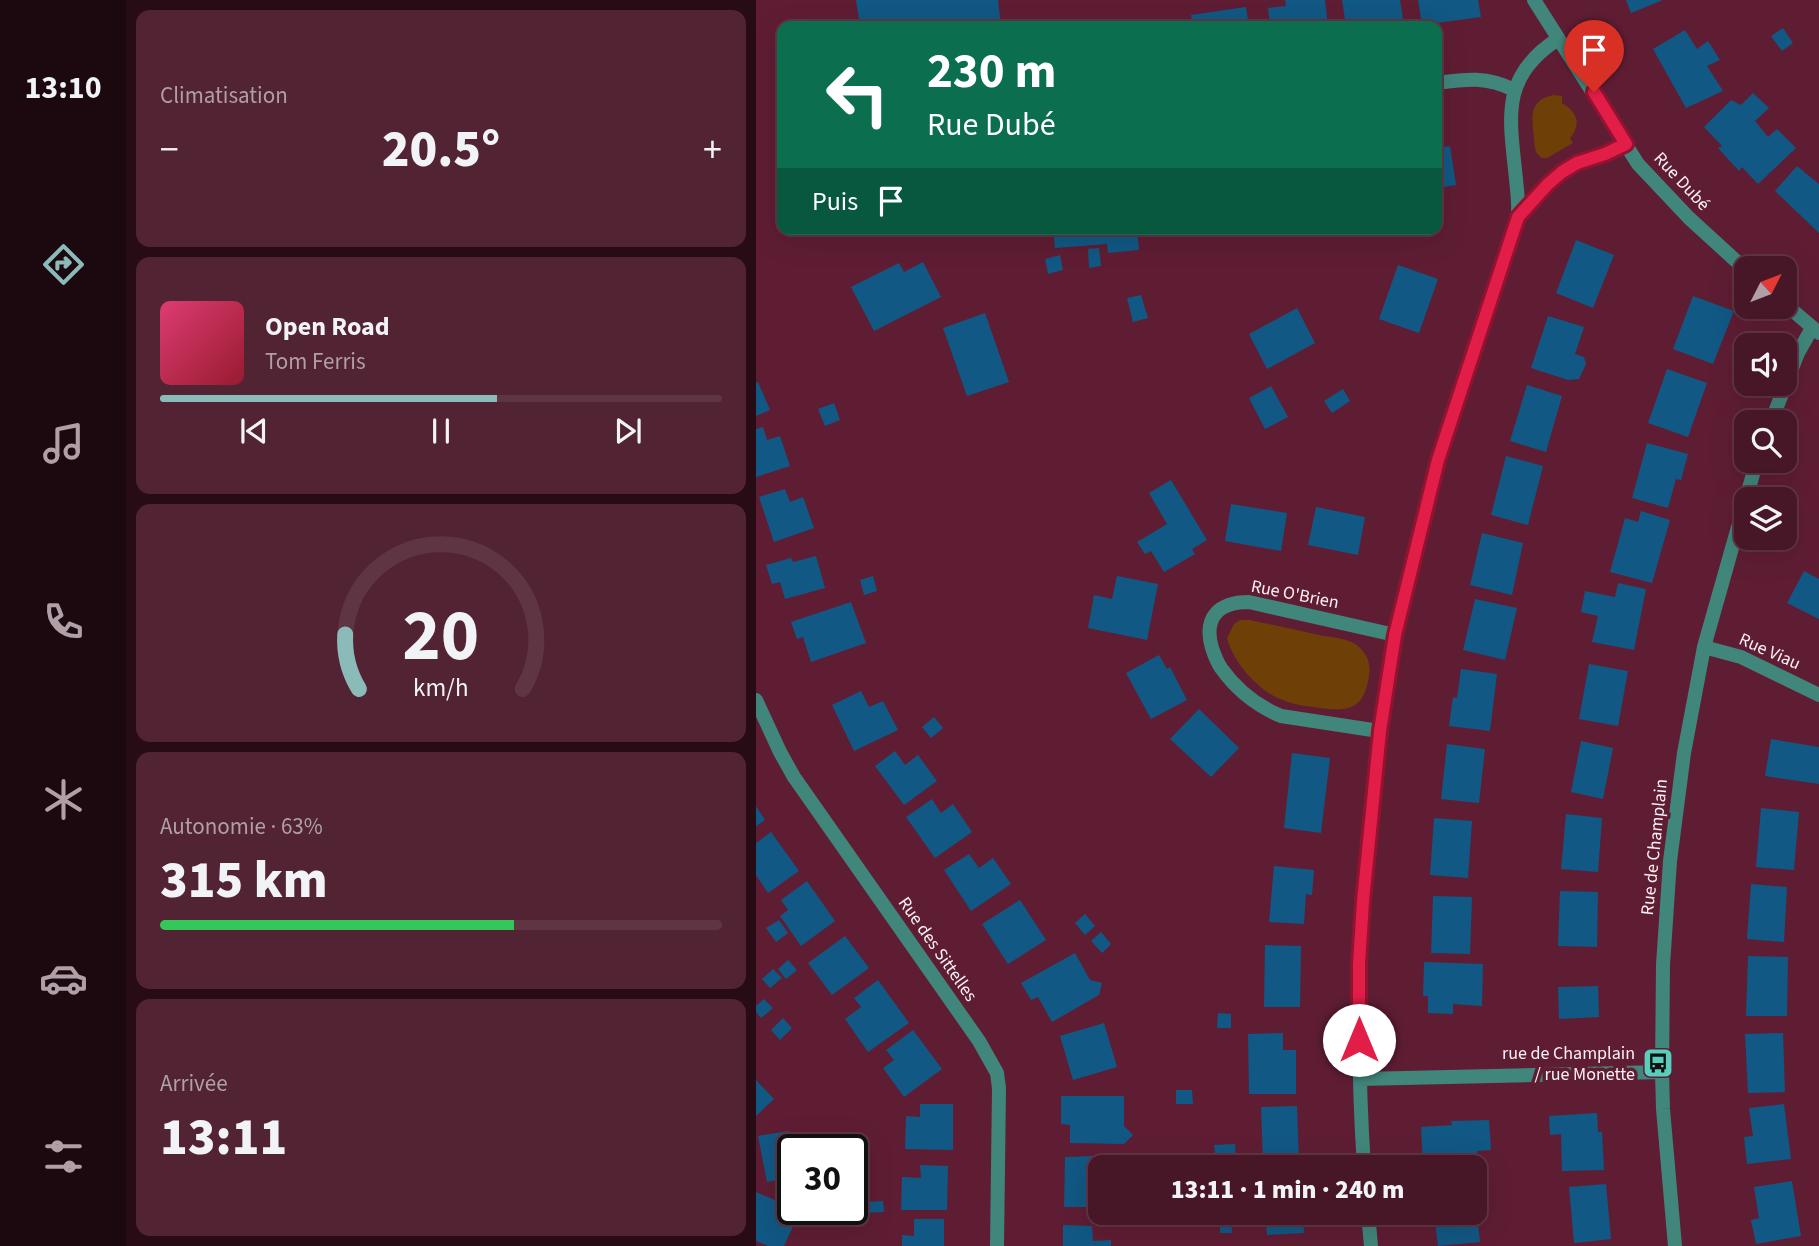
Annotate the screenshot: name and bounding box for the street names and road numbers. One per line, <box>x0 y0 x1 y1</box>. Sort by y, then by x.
street label: Rue Dubé <box>1648 146 1715 216</box>
street label: Rue O'Brien <box>1249 574 1341 615</box>
street label: Rue Viau <box>1735 627 1805 676</box>
street label: Rue de Champlain <box>1635 778 1674 917</box>
street label: Rue des Sittelles <box>892 892 983 1007</box>

